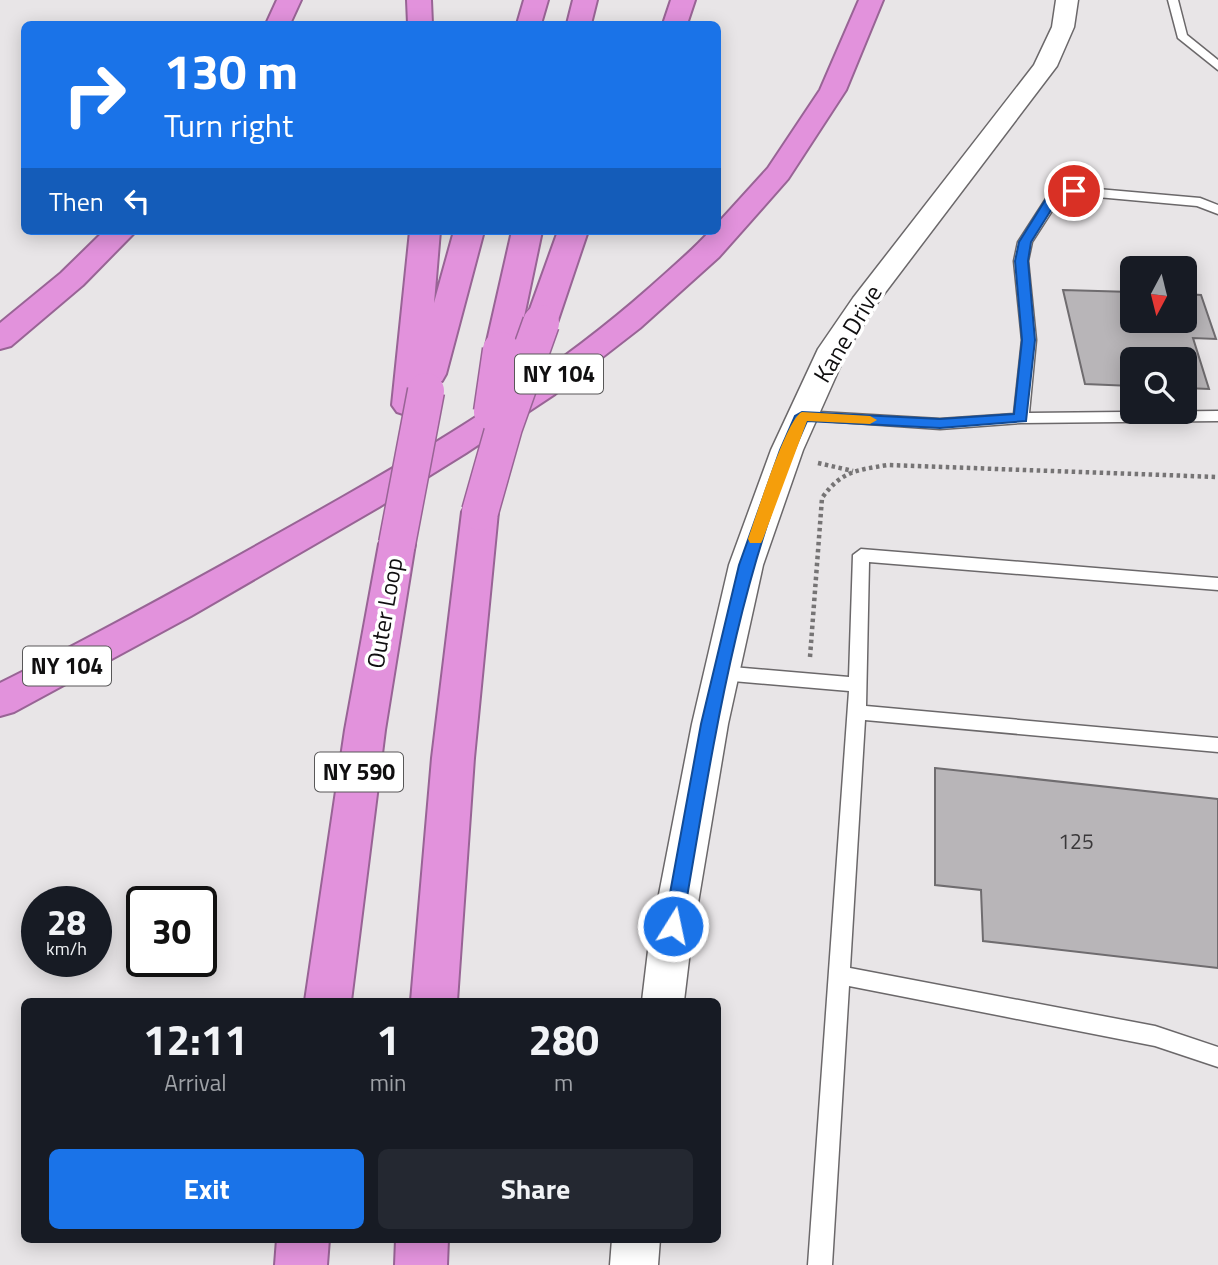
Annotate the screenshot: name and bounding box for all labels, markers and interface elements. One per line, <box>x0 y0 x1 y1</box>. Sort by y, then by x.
text: 130 m <box>164 33 298 108</box>
icon: right <box>49 49 140 140</box>
text: Turn right <box>164 101 293 149</box>
pin <box>1044 161 1104 221</box>
icon: arrive <box>1055 172 1093 210</box>
text: Then <box>49 182 104 221</box>
icon: left <box>118 182 156 220</box>
north arrow <box>1120 256 1197 332</box>
map controls <box>1120 256 1197 424</box>
street label: Kane Drive <box>804 278 891 389</box>
button: search <box>1120 347 1197 424</box>
road number: NY 104 <box>515 354 603 394</box>
street label: Outer Loop <box>357 555 411 671</box>
road number: NY 104 <box>23 646 111 686</box>
road number: NY 590 <box>315 752 403 792</box>
house number: 125 <box>1058 825 1094 857</box>
speed limit sign: 30 <box>126 886 217 977</box>
position arrow <box>636 889 710 963</box>
text: 28 <box>47 895 86 949</box>
text: km/h <box>46 935 87 962</box>
text: 12:11 <box>143 1007 248 1071</box>
text: 1 <box>376 1007 400 1071</box>
text: 280 <box>528 1007 599 1071</box>
text: Arrival <box>164 1065 227 1100</box>
text: min <box>370 1065 406 1100</box>
text: m <box>554 1065 573 1100</box>
button: Exit <box>49 1149 364 1229</box>
button: Share <box>378 1149 693 1229</box>

